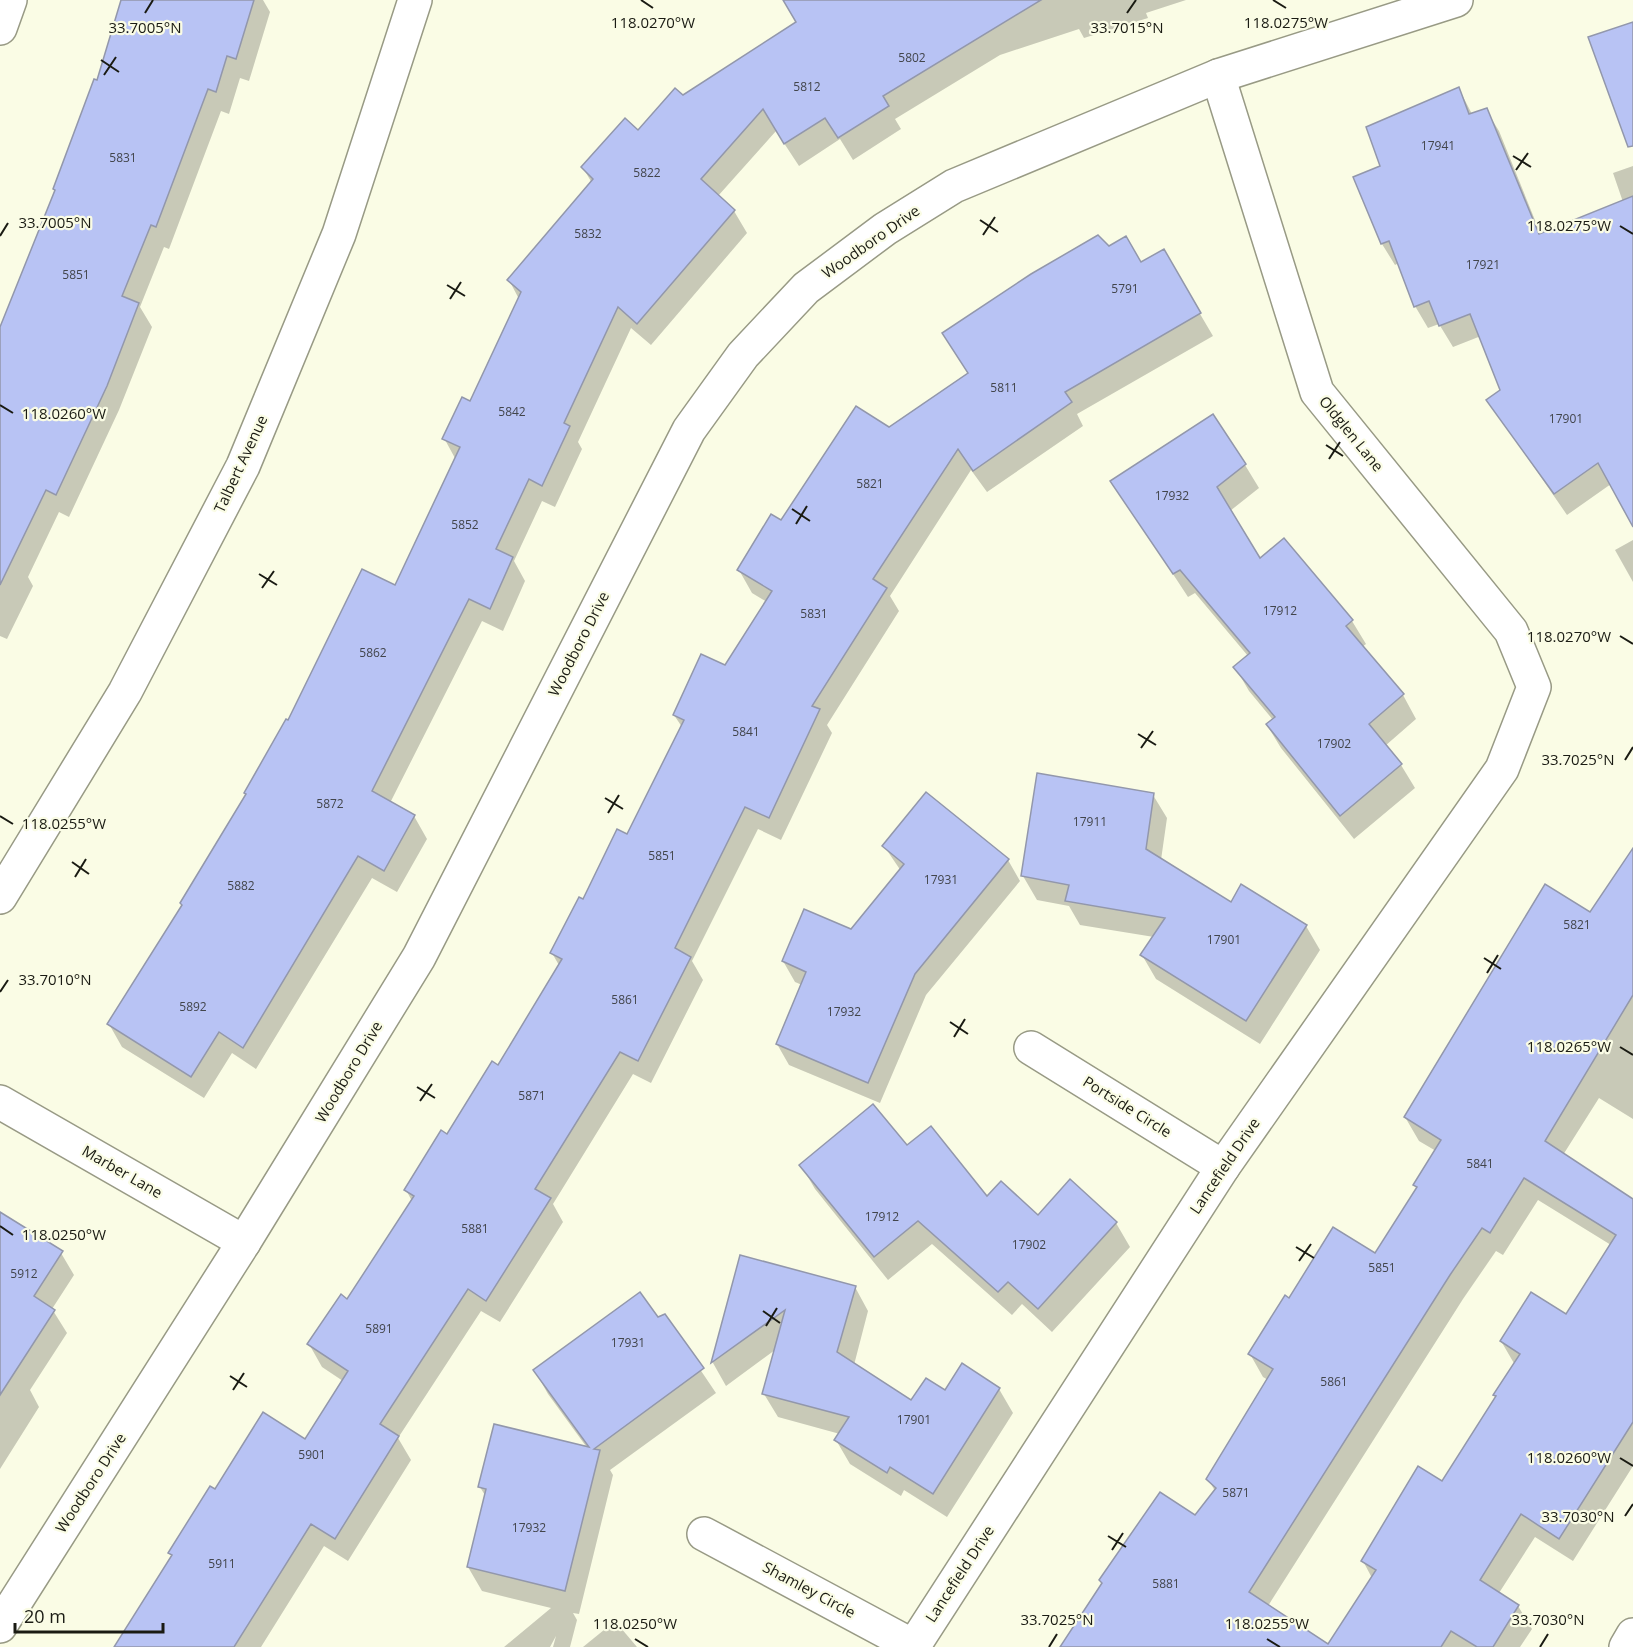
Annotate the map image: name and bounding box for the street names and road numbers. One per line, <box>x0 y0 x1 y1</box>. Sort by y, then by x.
street label: Woodboro Drive <box>818 200 923 282</box>
street label: Oldglen Lane <box>1315 391 1388 475</box>
street label: Talbert Avenue <box>209 412 271 516</box>
street label: Woodboro Drive <box>543 588 613 699</box>
street label: Woodboro Drive <box>310 1017 386 1126</box>
street label: Portside Circle <box>1080 1071 1176 1141</box>
street label: Lancefield Drive <box>1185 1114 1264 1217</box>
street label: Marber Lane <box>79 1140 166 1202</box>
street label: Woodboro Drive <box>50 1429 130 1536</box>
street label: Lancefield Drive <box>920 1521 998 1626</box>
street label: Shamley Circle <box>760 1556 859 1622</box>

